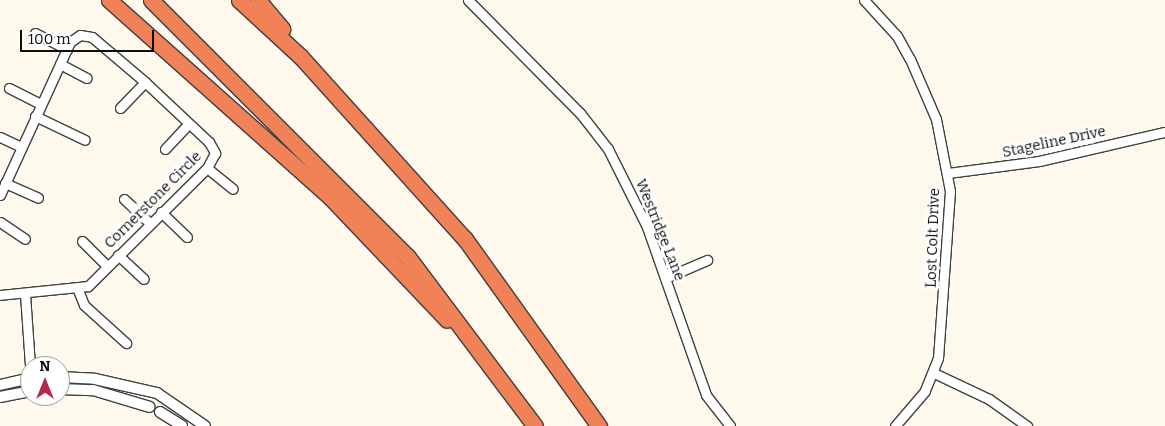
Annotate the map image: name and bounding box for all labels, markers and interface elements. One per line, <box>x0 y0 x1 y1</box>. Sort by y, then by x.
scale bar <box>22 20 156 52</box>
text: 100 m <box>28 30 71 48</box>
street label: Stageline Drive <box>1001 122 1107 162</box>
street label: Cornerstone Circle <box>101 148 205 252</box>
street label: Westridge Lane <box>631 176 689 284</box>
street label: Lost Colt Drive <box>922 188 944 288</box>
north arrow <box>20 356 70 406</box>
text: N <box>40 358 50 375</box>

